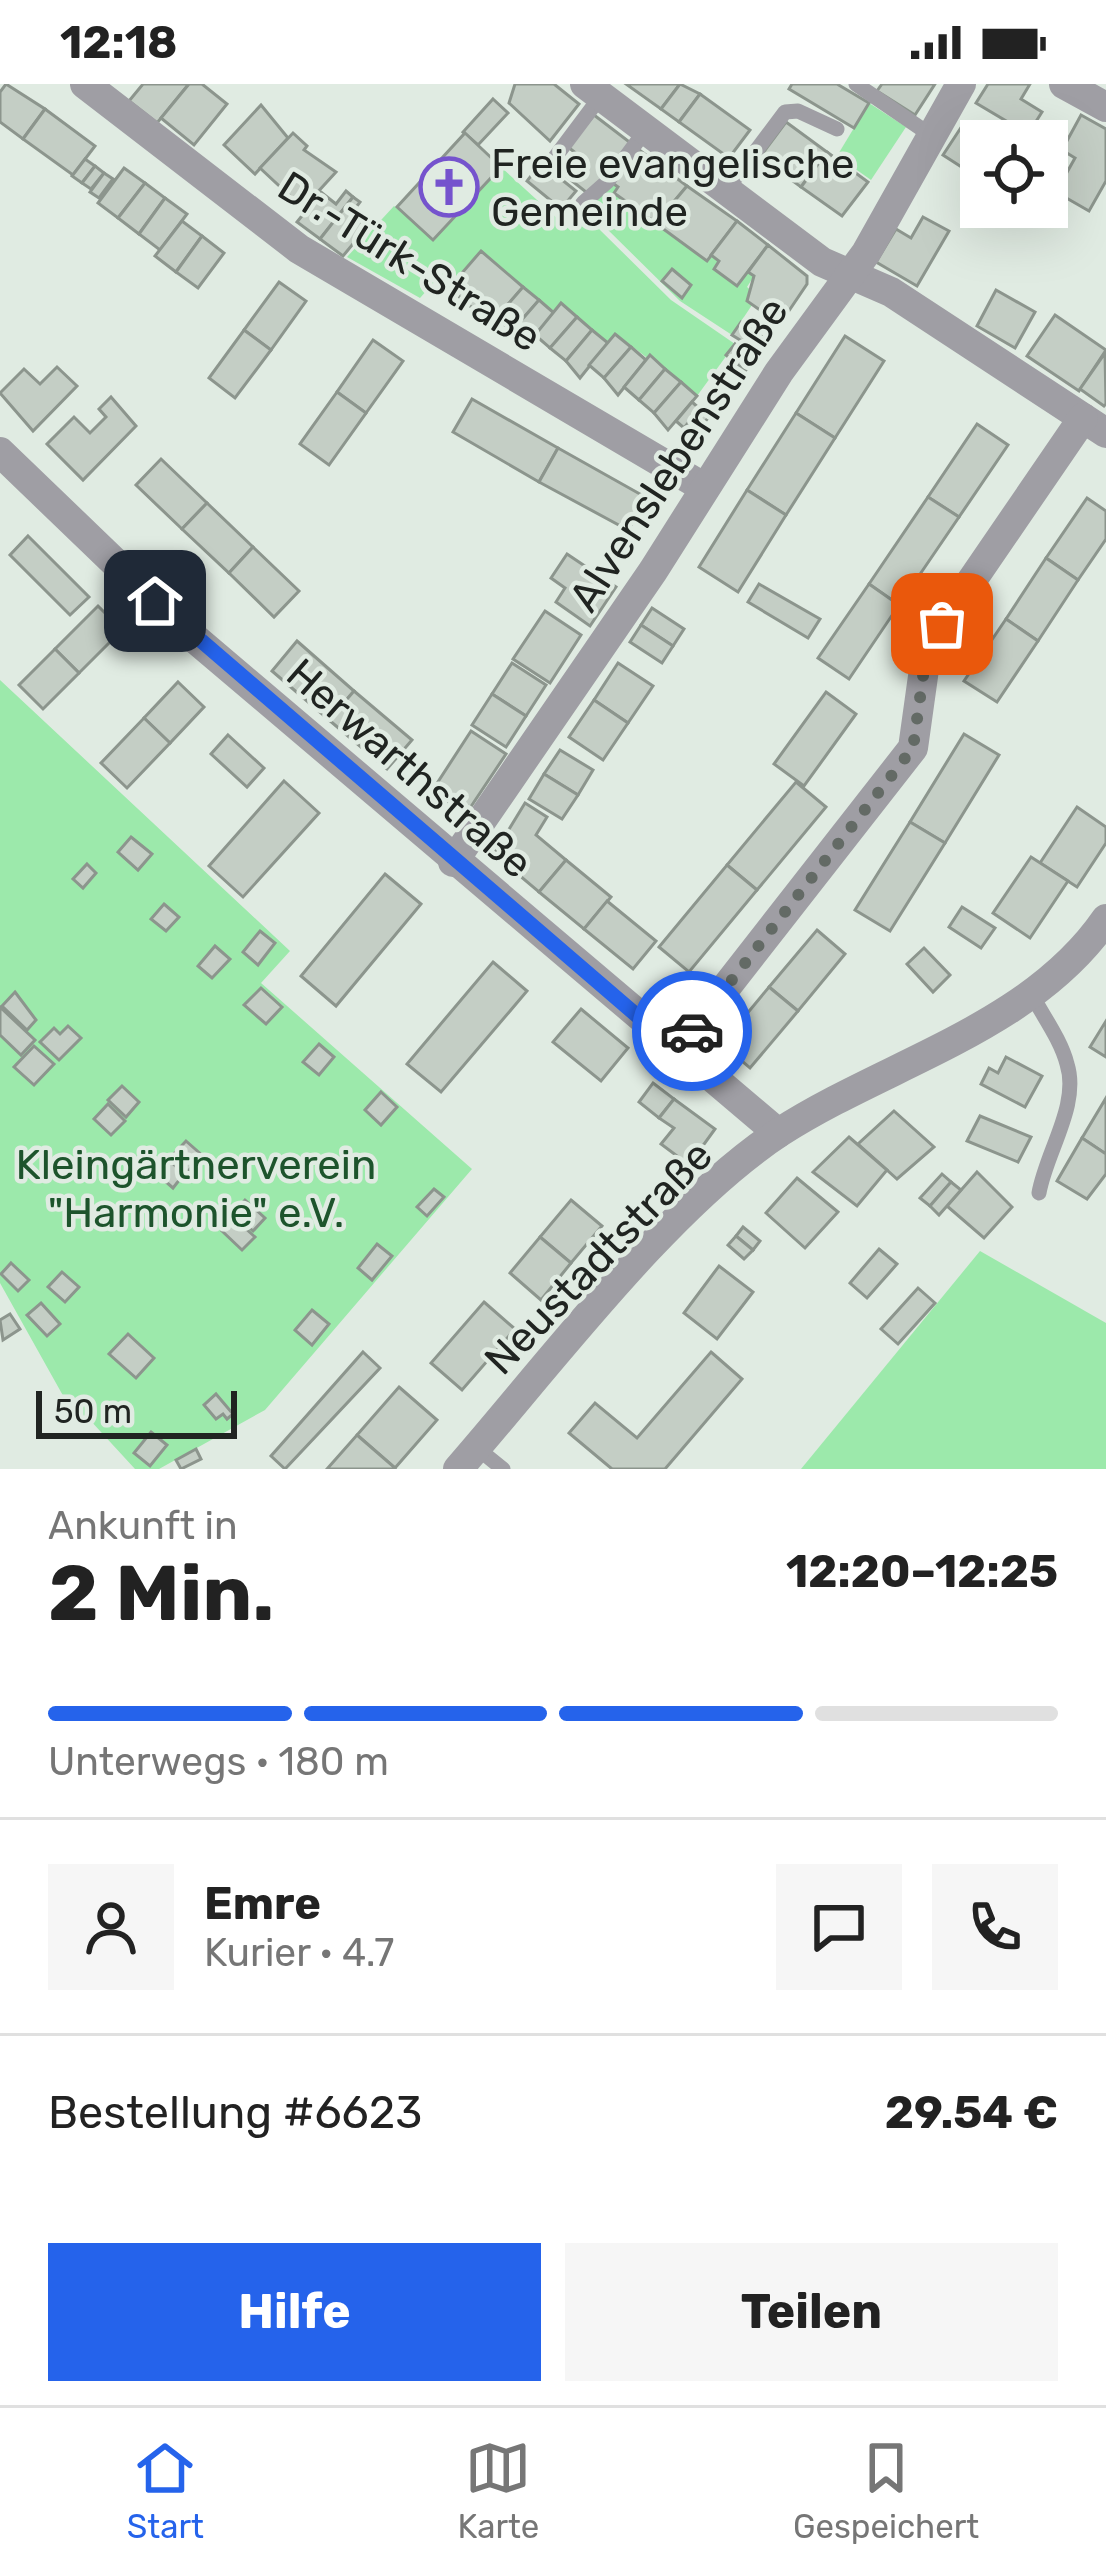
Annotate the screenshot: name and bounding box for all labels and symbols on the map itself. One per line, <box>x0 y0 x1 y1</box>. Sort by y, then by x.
place label: Freie evangelische Gemeinde <box>491 139 854 237</box>
church icon: Freie evangelische Gemeinde <box>418 156 480 218</box>
street label: Dr.-Türk-Straße <box>269 161 550 363</box>
street label: Alvenslebenstraße <box>559 288 799 621</box>
pin <box>104 550 206 652</box>
pin <box>891 573 993 675</box>
street label: Herwarthstraße <box>277 649 542 889</box>
courier <box>632 971 752 1091</box>
street label: Neustadtstraße <box>475 1131 723 1385</box>
park label: Kleingärtnerverein "Harmonie" e.V. <box>16 1140 376 1238</box>
scale bar <box>36 1385 237 1438</box>

